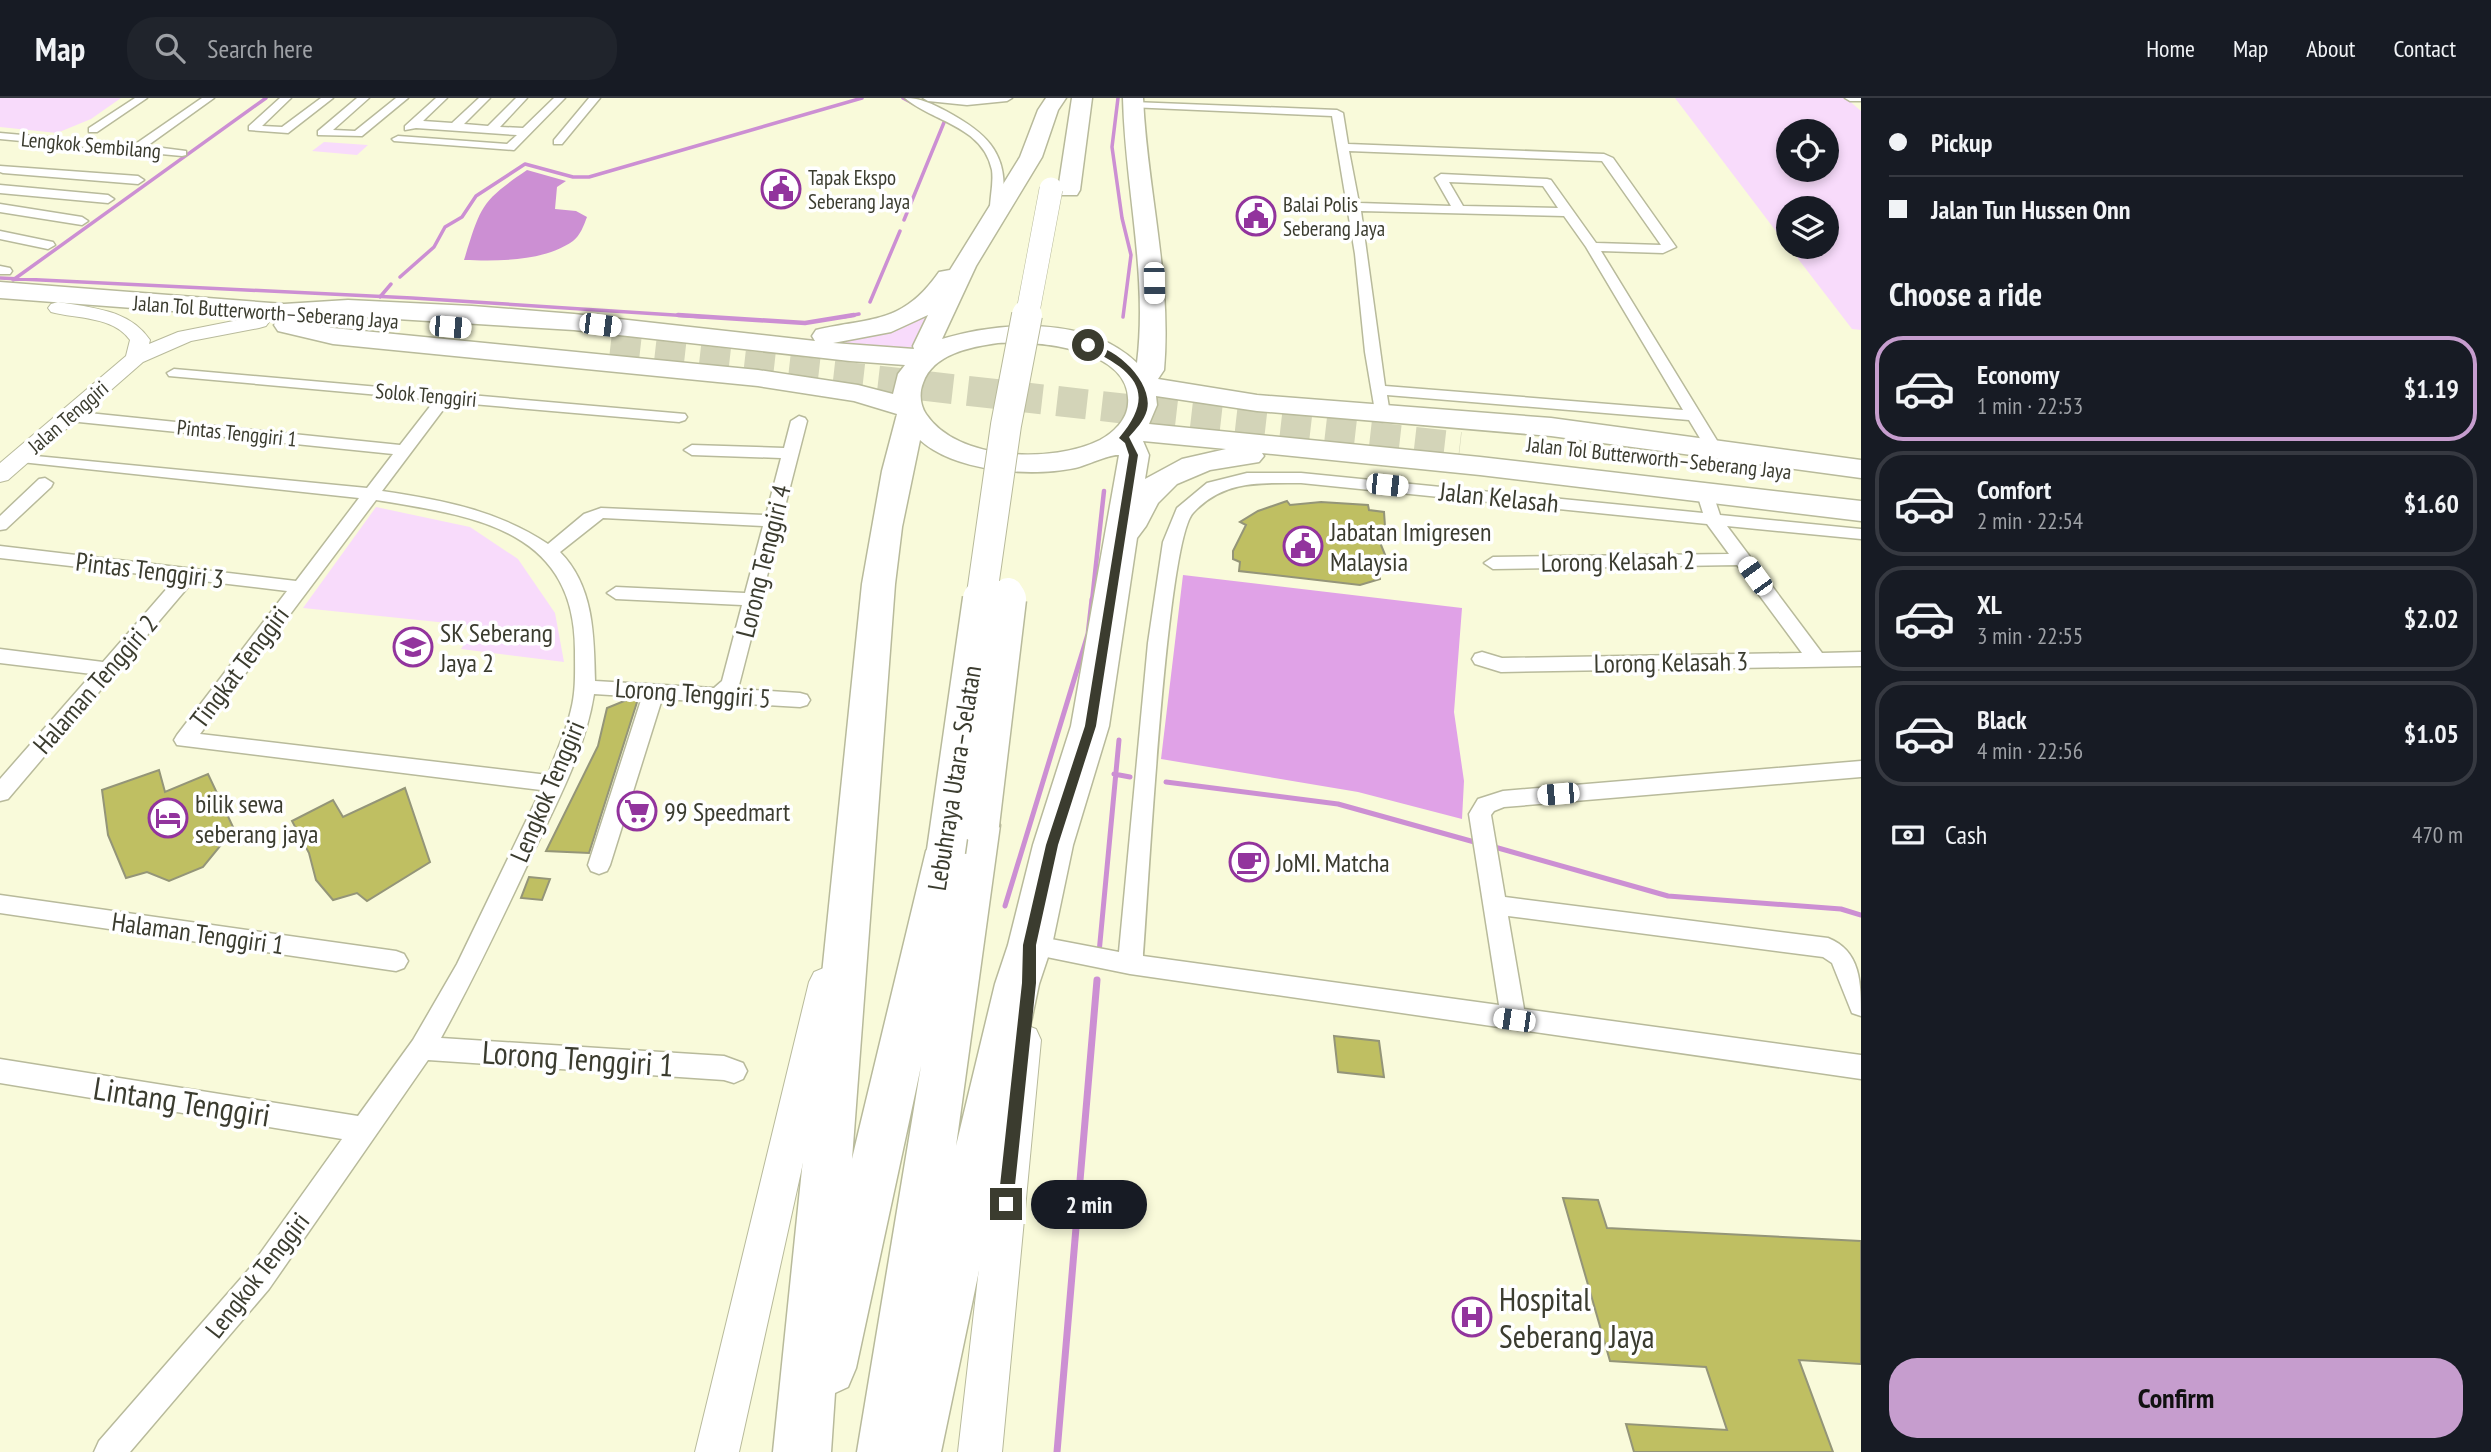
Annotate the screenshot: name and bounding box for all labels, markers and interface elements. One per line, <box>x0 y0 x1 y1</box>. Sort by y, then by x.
search box <box>127 17 617 80</box>
text: Map <box>35 27 85 70</box>
icon: search <box>151 29 189 67</box>
text: Search here <box>207 32 313 65</box>
text: Home <box>2146 33 2195 64</box>
text: Map <box>2233 33 2268 64</box>
text: About <box>2306 33 2355 64</box>
text: Contact <box>2393 33 2456 64</box>
map controls <box>1776 119 1839 259</box>
button: locate <box>1776 119 1839 182</box>
street label: Lengkok Sembilang <box>20 125 162 165</box>
text: Pickup <box>1931 126 1992 159</box>
place label: Tapak Ekspo Seberang Jaya <box>808 164 910 215</box>
public building icon: Tapak Ekspo Seberang Jaya <box>760 168 802 210</box>
place label: Balai Polis Seberang Jaya <box>1283 191 1385 242</box>
text: Jalan Tun Hussen Onn <box>1931 193 2130 226</box>
public building icon: Balai Polis Seberang Jaya <box>1235 195 1277 237</box>
button: layers <box>1776 196 1839 259</box>
car <box>1144 262 1165 304</box>
text: Choose a ride <box>1889 273 2042 315</box>
street label: Jalan Tol Butterworth–Seberang Jaya <box>131 289 400 335</box>
car <box>578 312 623 338</box>
car <box>429 315 472 339</box>
route start <box>1072 329 1104 361</box>
icon: car <box>1893 357 1956 420</box>
text: Economy <box>1977 358 2059 391</box>
text: $1.19 <box>2404 372 2459 405</box>
street label: Jalan Tenggiri <box>21 375 114 460</box>
street label: Solok Tenggiri <box>374 377 478 413</box>
text: 1 min · 22:53 <box>1977 391 2083 420</box>
street label: Pintas Tenggiri 1 <box>176 413 298 453</box>
street label: Jalan Tol Butterworth–Seberang Jaya <box>1524 431 1793 485</box>
car <box>1366 472 1409 498</box>
icon: car <box>1893 472 1956 535</box>
text: Comfort <box>1977 473 2051 506</box>
street label: Jalan Kelasah <box>1437 474 1560 520</box>
street label: Lorong Tenggiri 4 <box>728 481 798 641</box>
text: $1.60 <box>2404 487 2459 520</box>
text: 2 min · 22:54 <box>1977 506 2083 535</box>
place label: Jabatan Imigresen Malaysia <box>1329 515 1492 578</box>
public building icon: Jabatan Imigresen Malaysia <box>1282 525 1324 567</box>
street label: Lorong Kelasah 2 <box>1541 543 1695 579</box>
street label: Pintas Tenggiri 3 <box>74 545 226 595</box>
car <box>1735 553 1776 599</box>
icon: car <box>1893 587 1956 650</box>
text: XL <box>1977 588 2002 621</box>
street label: Tingkat Tenggiri <box>182 599 296 735</box>
text: $2.02 <box>2404 602 2459 635</box>
street label: Halaman Tenggiri 2 <box>26 608 164 760</box>
place label: SK Seberang Jaya 2 <box>439 616 553 679</box>
text: 3 min · 22:55 <box>1977 621 2083 650</box>
school or university icon: SK Seberang Jaya 2 <box>392 626 434 668</box>
street label: Lorong Kelasah 3 <box>1594 644 1748 680</box>
street label: Lebuhraya Utara–Selatan <box>920 663 988 893</box>
street label: Lorong Tenggiri 5 <box>614 671 772 715</box>
icon: car <box>1893 702 1956 765</box>
text: Black <box>1977 703 2027 736</box>
street label: Lengkok Tenggiri <box>502 715 592 867</box>
text: $1.05 <box>2404 717 2459 750</box>
text: 4 min · 22:56 <box>1977 736 2083 765</box>
car <box>1537 782 1580 806</box>
place label: bilik sewa seberang jaya <box>195 787 318 850</box>
supermarket icon: 99 Speedmart <box>616 790 658 832</box>
place label: 99 Speedmart <box>664 795 790 828</box>
hotel icon: bilik sewa seberang jaya <box>147 797 189 839</box>
icon: cash <box>1889 816 1927 854</box>
text: Cash <box>1945 818 1987 851</box>
text: 470 m <box>2412 820 2463 849</box>
cafe icon: JoMI. Matcha <box>1228 841 1270 883</box>
place label: JoMI. Matcha <box>1275 846 1390 879</box>
street label: Halaman Tenggiri 1 <box>110 905 286 961</box>
car <box>1492 1007 1537 1033</box>
street label: Lorong Tenggiri 1 <box>481 1030 675 1086</box>
street label: Lintang Tenggiri <box>91 1066 273 1136</box>
callout: 2 min <box>1030 1180 1146 1228</box>
route end <box>990 1188 1022 1220</box>
text: 2 min <box>1066 1190 1112 1219</box>
street label: Lengkok Tenggiri <box>198 1206 316 1344</box>
place label: Hospital Seberang Jaya <box>1499 1278 1655 1357</box>
hospital icon: Hospital Seberang Jaya <box>1451 1296 1493 1338</box>
button: Confirm <box>1889 1358 2463 1438</box>

